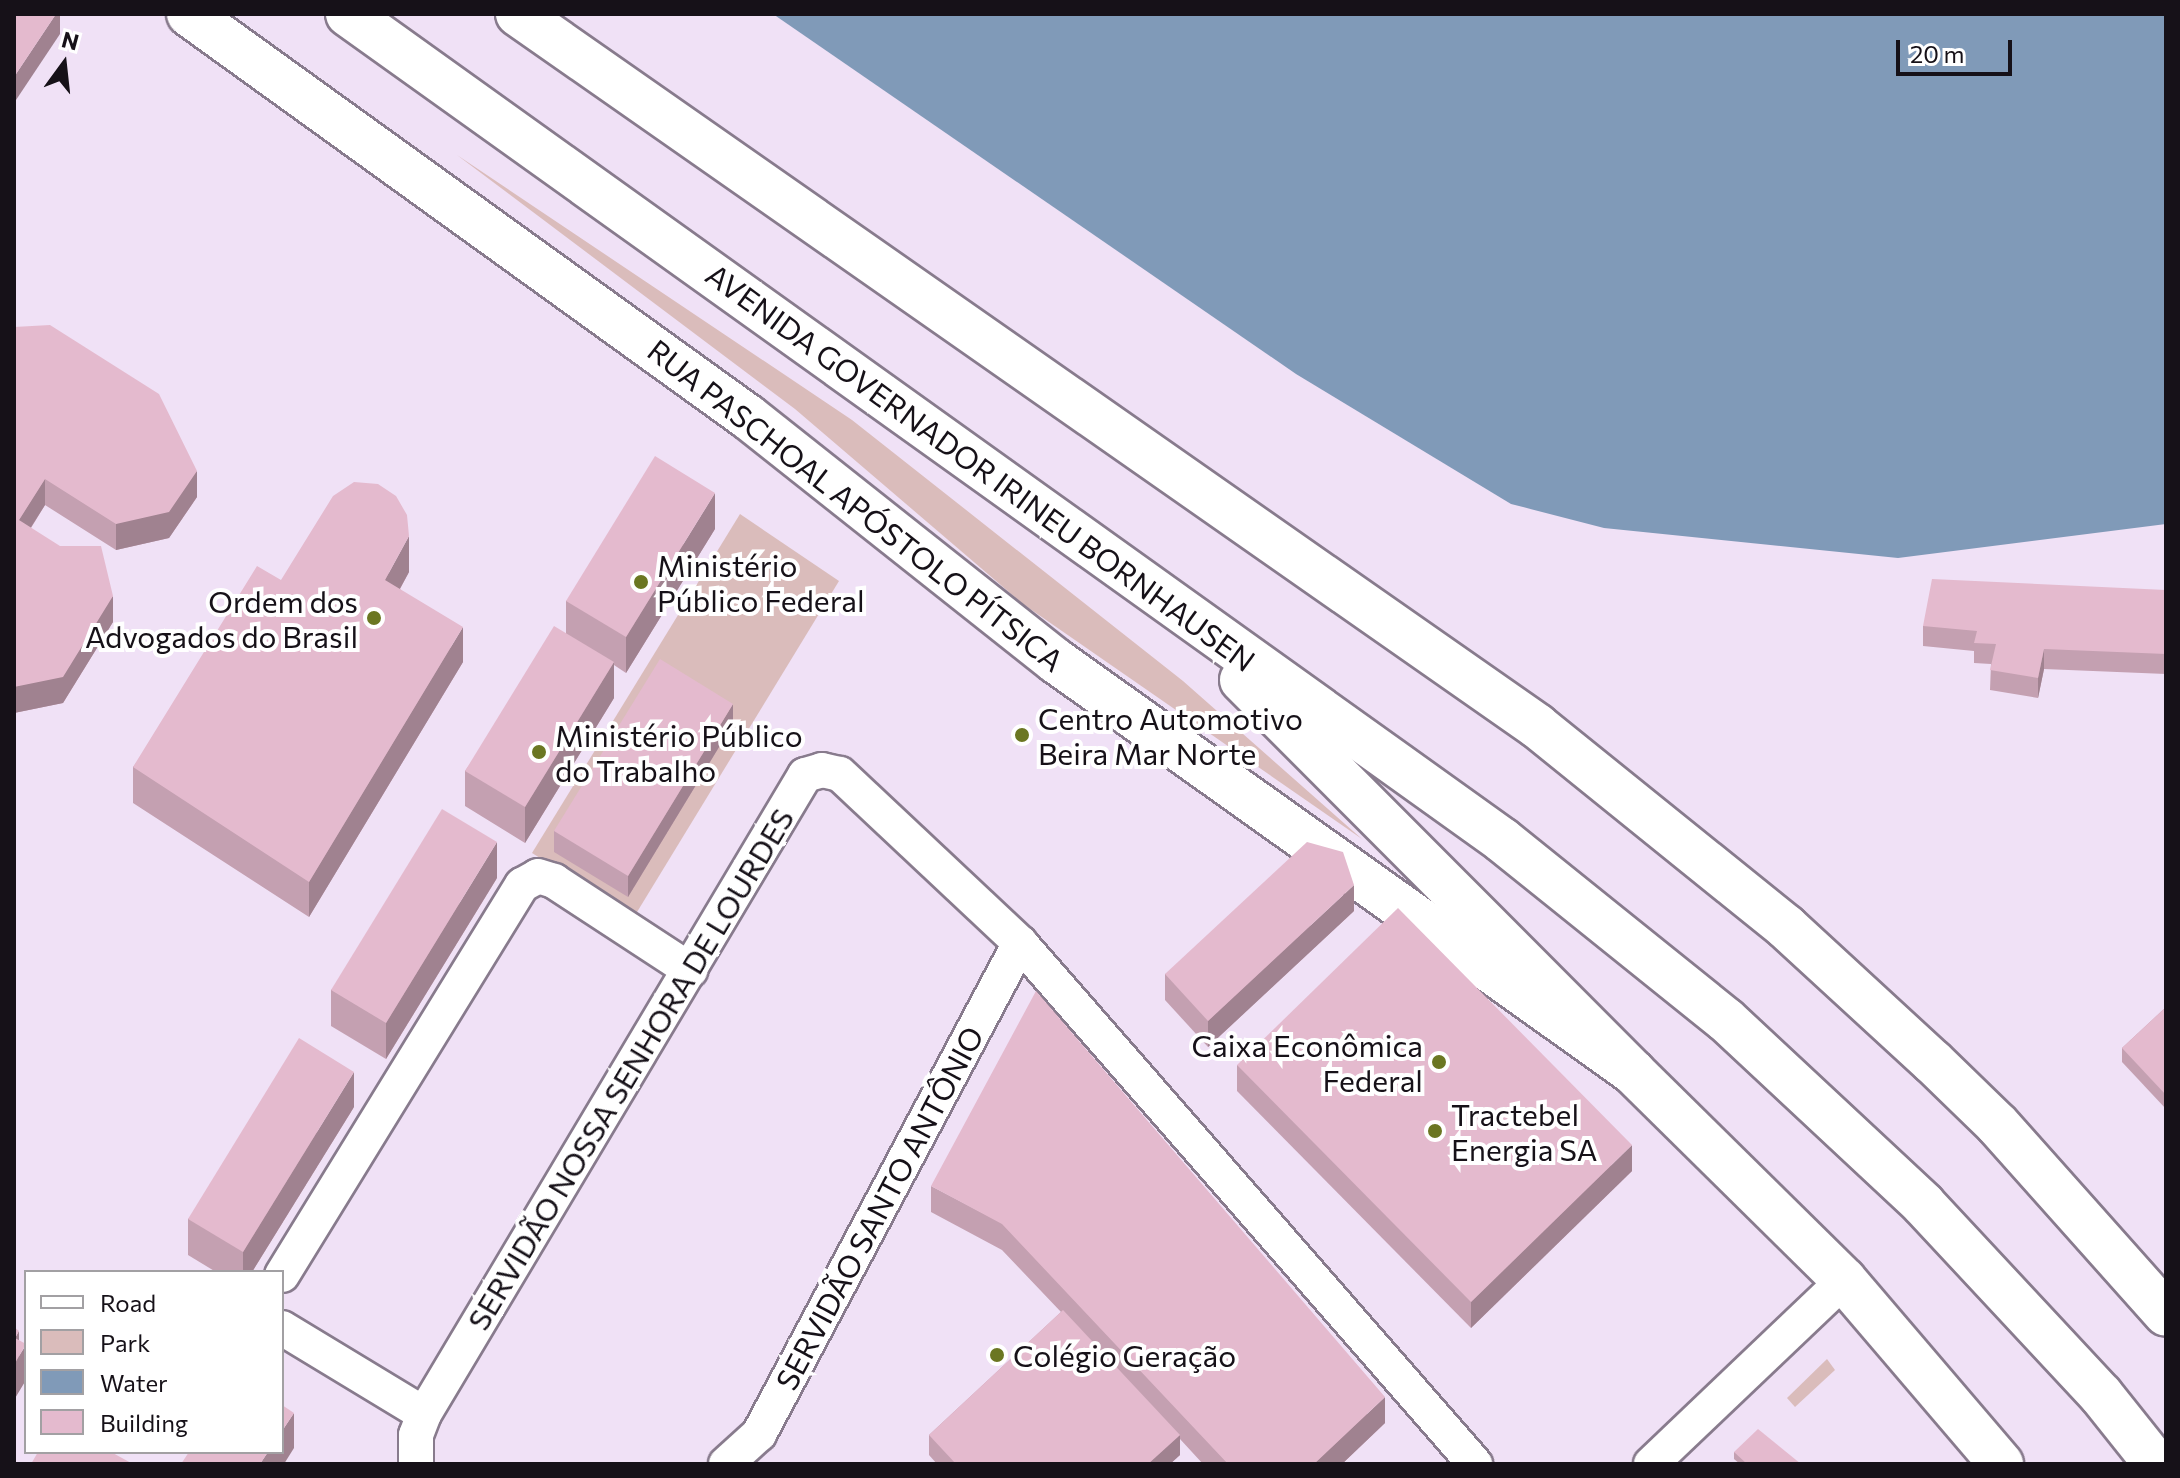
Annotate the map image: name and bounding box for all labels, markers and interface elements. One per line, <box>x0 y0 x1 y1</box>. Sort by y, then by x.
north arrow <box>24 24 104 104</box>
scale bar <box>1900 24 2016 74</box>
text: N <box>59 25 82 56</box>
text: 20 m <box>1910 39 1964 68</box>
street label: AVENIDA GOVERNADOR IRINEU BORNHAUSEN <box>700 256 1262 678</box>
street label: RUA PASCHOAL APÓSTOLO PÍTSICA <box>641 332 1071 678</box>
place label: Ministério Público Federal <box>657 547 865 618</box>
marker: Ministério Público Federal <box>632 573 650 591</box>
place label: Ordem dos Advogados do Brasil <box>85 583 358 654</box>
marker: Ordem dos Advogados do Brasil <box>365 609 383 627</box>
place label: Centro Automotivo Beira Mar Norte <box>1038 700 1303 770</box>
place label: Ministério Público do Trabalho <box>555 717 803 788</box>
marker: Centro Automotivo Beira Mar Norte <box>1013 726 1031 744</box>
marker: Ministério Público do Trabalho <box>530 743 548 761</box>
street label: SERVIDÃO NOSSA SENHORA DE LOURDES <box>460 802 800 1336</box>
street label: SERVIDÃO SANTO ANTÔNIO <box>768 1020 990 1396</box>
place label: Caixa Econômica Federal <box>1192 1027 1423 1098</box>
marker: Caixa Econômica Federal <box>1430 1053 1448 1071</box>
place label: Tractebel Energia SA <box>1451 1096 1598 1166</box>
marker: Tractebel Energia SA <box>1426 1122 1444 1140</box>
legend <box>24 1270 284 1454</box>
text: Road <box>100 1288 156 1317</box>
text: Park <box>100 1328 150 1357</box>
place label: Colégio Geração <box>1013 1337 1236 1373</box>
marker: Colégio Geração <box>988 1346 1006 1364</box>
text: Water <box>100 1368 168 1397</box>
text: Building <box>100 1408 188 1437</box>

